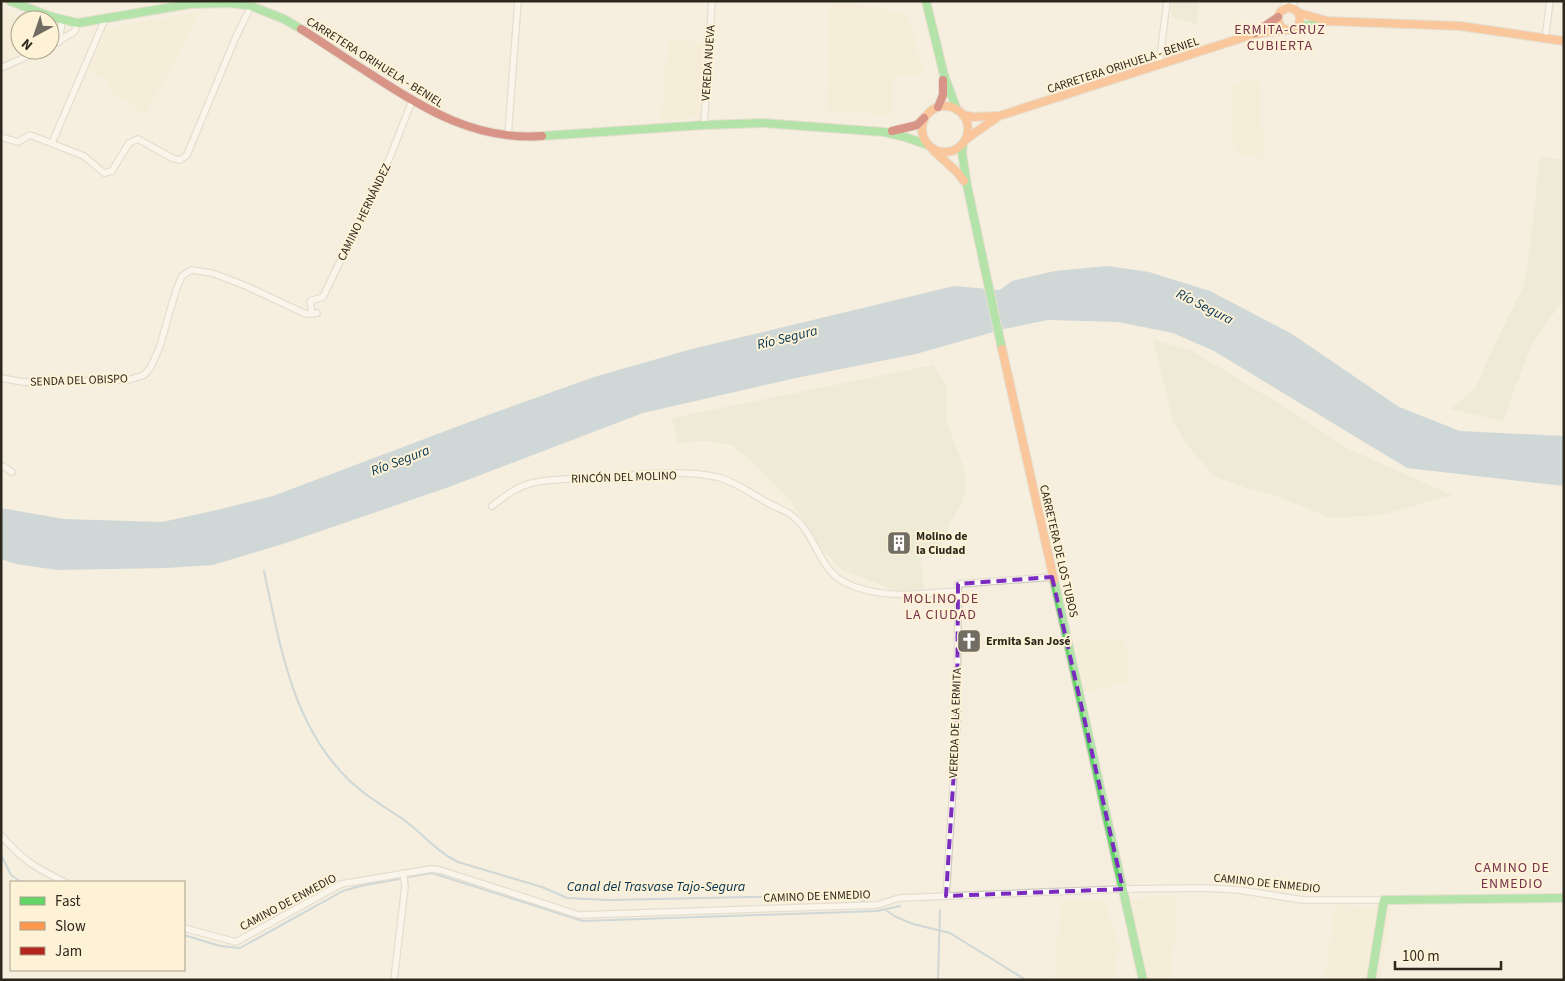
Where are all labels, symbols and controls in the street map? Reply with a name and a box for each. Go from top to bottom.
north arrow [10,10,60,60]
street label: CARRETERA ORIHUELA - BENIEL [303,13,447,112]
district label: ERMITA-CRUZ CUBIERTA [1234,20,1326,56]
street label: VEREDA NUEVA [697,24,720,102]
street label: CARRETERA ORIHUELA - BENIEL [1045,33,1202,98]
text: N [17,34,37,55]
street label: CAMINO HERNÁNDEZ [333,161,395,264]
water label: Río Segura [1172,284,1237,330]
water label: Río Segura [755,321,820,355]
street label: SENDA DEL OBISPO [30,370,128,391]
water label: Río Segura [368,440,433,481]
street label: RINCÓN DEL MOLINO [571,467,677,488]
street label: CARRETERA DE LOS TUBOS [1035,483,1082,619]
place label: Molino de la Ciudad [916,528,968,559]
building icon: Molino de la Ciudad [886,530,912,556]
district label: MOLINO DE LA CIUDAD [903,589,979,625]
church icon: Ermita San José [956,628,982,654]
place label: Ermita San José [986,633,1071,650]
street label: VEREDA DE LA ERMITA [945,667,966,778]
district label: CAMINO DE ENMEDIO [1474,858,1550,894]
street label: CAMINO DE ENMEDIO [1213,869,1321,898]
street label: CAMINO DE ENMEDIO [237,870,340,935]
water label: Canal del Trasvase Tajo-Segura [567,877,746,897]
legend [10,881,185,971]
street label: CAMINO DE ENMEDIO [763,886,871,907]
text: Fast [55,891,81,912]
text: Slow [55,916,86,937]
scale bar [1395,938,1501,970]
text: Jam [55,941,82,962]
text: 100 m [1402,946,1440,967]

